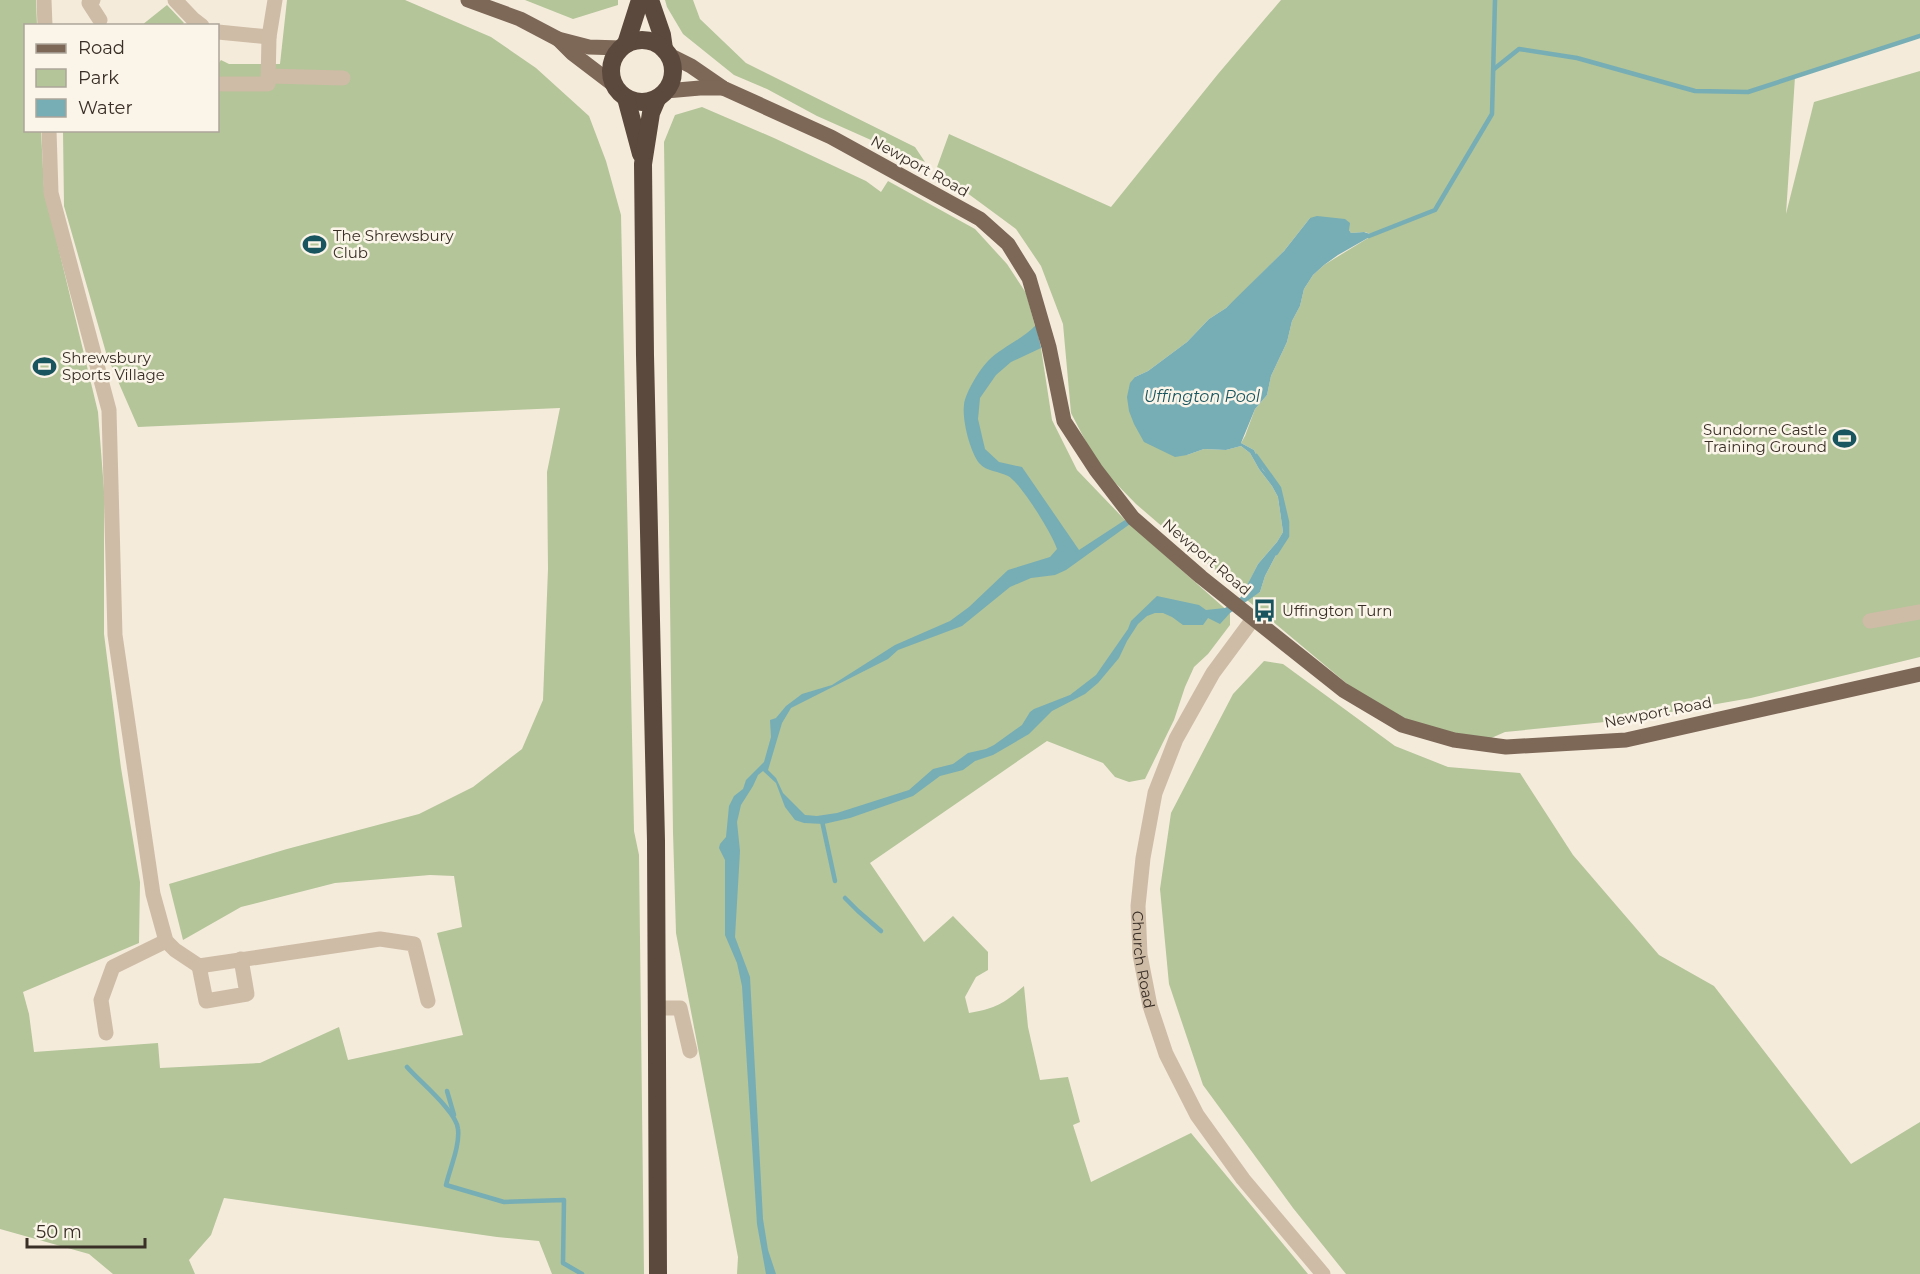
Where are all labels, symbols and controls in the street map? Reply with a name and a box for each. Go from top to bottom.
legend [24,24,219,132]
text: Road [78,37,125,59]
text: Park [78,67,119,89]
text: Water [78,97,133,119]
street label: Newport Road [868,131,972,201]
place label: The Shrewsbury Club [333,226,454,262]
sports icon: The Shrewsbury Club [302,231,328,257]
place label: Shrewsbury Sports Village [62,348,165,384]
sports icon: Shrewsbury Sports Village [31,353,57,379]
water label: Uffington Pool [1144,387,1261,406]
place label: Sundorne Castle Training Ground [1703,420,1827,456]
sports icon: Sundorne Castle Training Ground [1832,425,1858,451]
street label: Newport Road [1159,515,1255,599]
bus stop icon: Uffington Turn [1251,597,1277,623]
place label: Uffington Turn [1282,601,1392,620]
street label: Newport Road [1603,692,1713,732]
street label: Church Road [1129,910,1160,1010]
scale bar [27,1211,146,1249]
text: 50 m [36,1221,82,1243]

